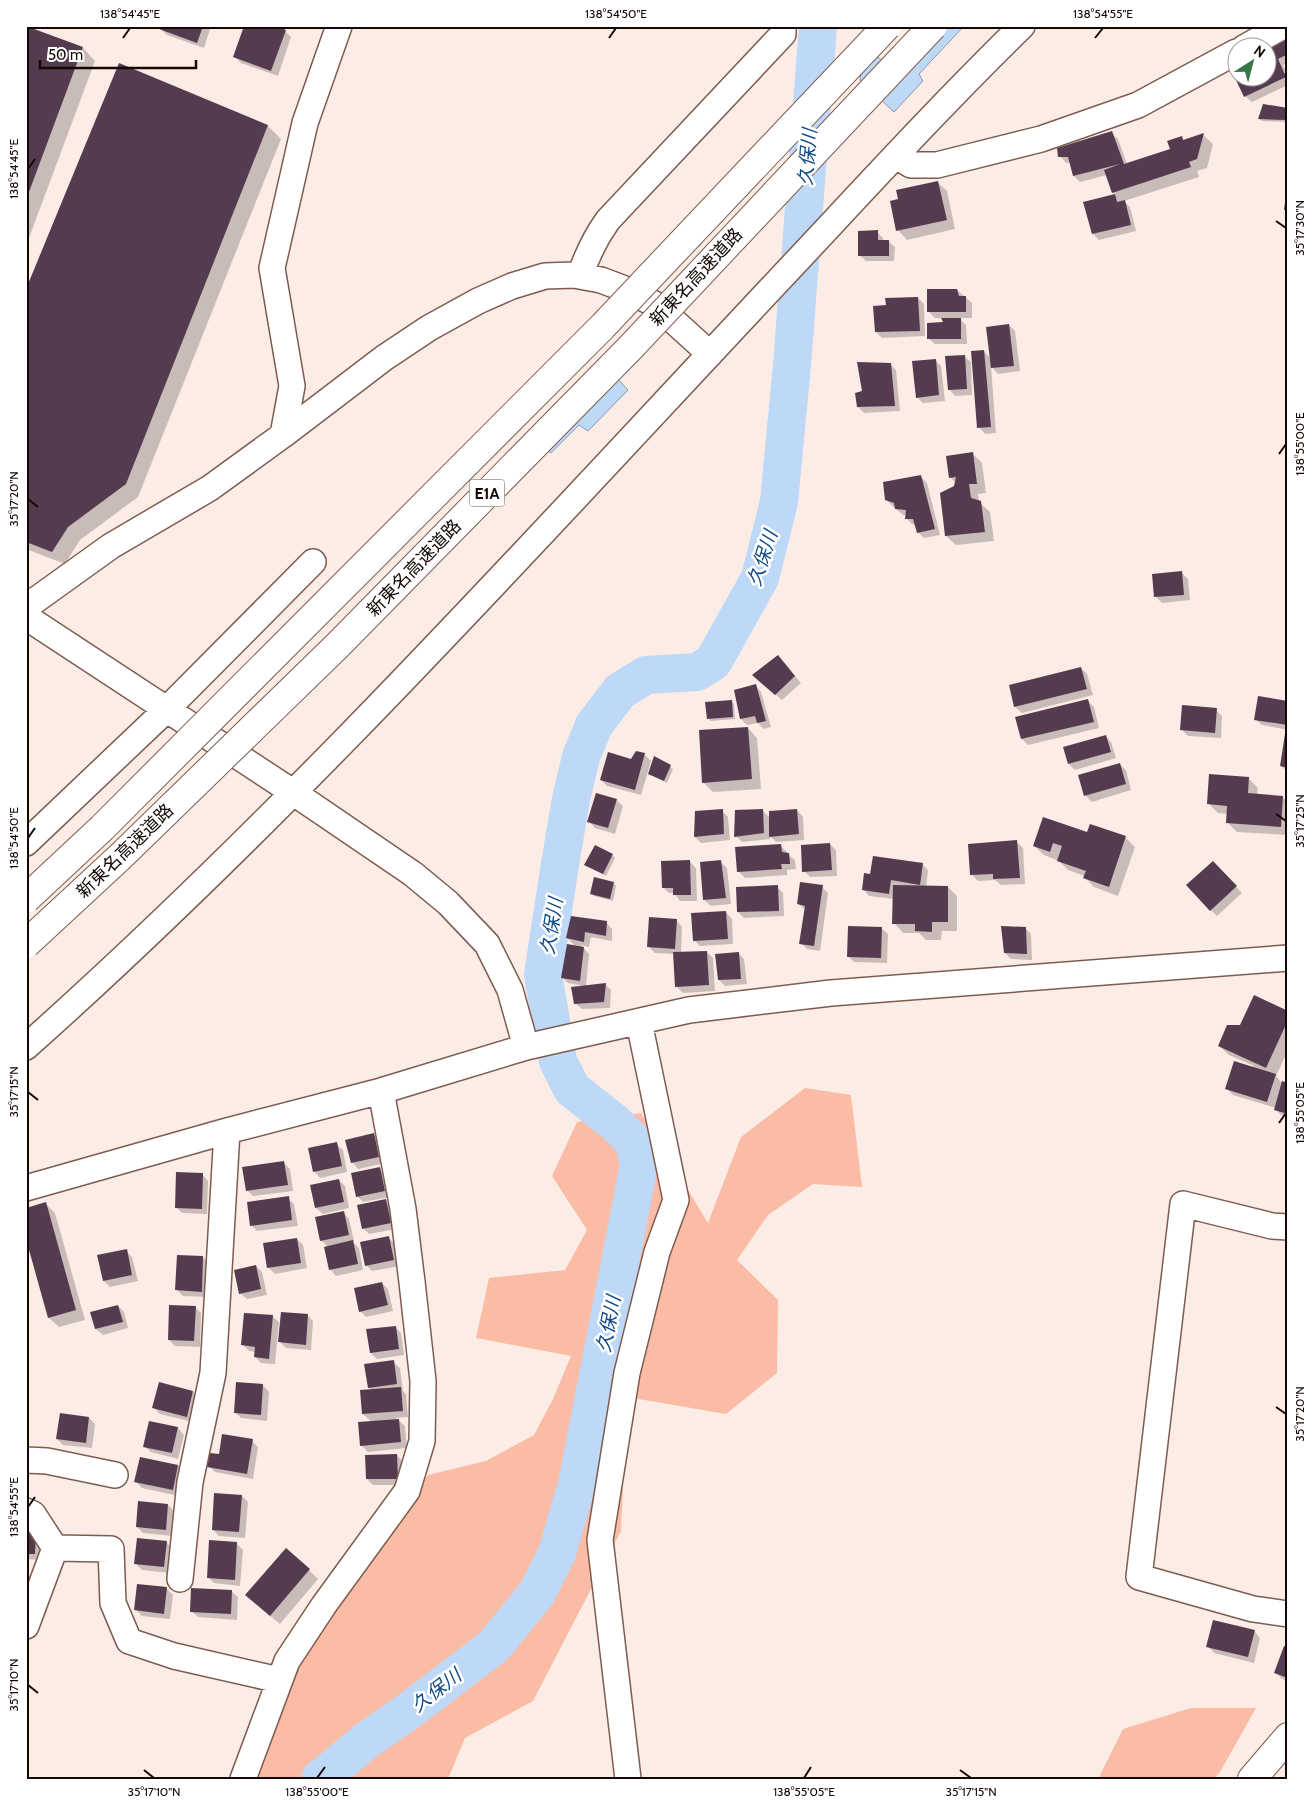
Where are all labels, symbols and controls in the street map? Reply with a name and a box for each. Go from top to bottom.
text: 138°54'45"E [100,6,160,21]
text: 138°54'50"E [585,6,647,21]
text: 138°54'55"E [1073,6,1133,21]
scale bar [40,38,196,70]
north arrow [1226,38,1276,88]
text: N [1250,41,1269,62]
text: 50 m [48,46,83,64]
water label: 久保川 [794,126,822,186]
text: 138°54'45"E [6,139,21,199]
text: 35°17'30"N [1292,200,1307,256]
street label: 新東名高速道路 [645,223,747,331]
text: 138°55'00"E [1292,412,1307,476]
text: 35°17'20"N [6,471,21,527]
road number: E1A [470,479,504,506]
street label: 新東名高速道路 [362,515,466,621]
water label: 久保川 [743,526,783,589]
text: 35°17'25"N [1292,794,1307,848]
street label: 新東名高速道路 [72,799,178,903]
text: 138°54'50"E [6,807,21,869]
water label: 久保川 [536,894,568,956]
text: 35°17'15"N [6,1066,21,1118]
text: 138°55'05"E [1292,1082,1307,1144]
water label: 久保川 [592,1292,626,1354]
text: 35°17'20"N [1292,1386,1307,1442]
text: 138°54'55"E [6,1477,21,1537]
text: 35°17'10"N [6,1658,21,1712]
water label: 久保川 [407,1663,467,1717]
text: 35°17'10"N [127,1784,181,1799]
text: 138°55'00"E [285,1784,349,1799]
text: 138°55'05"E [773,1784,835,1799]
text: 35°17'15"N [945,1784,997,1799]

